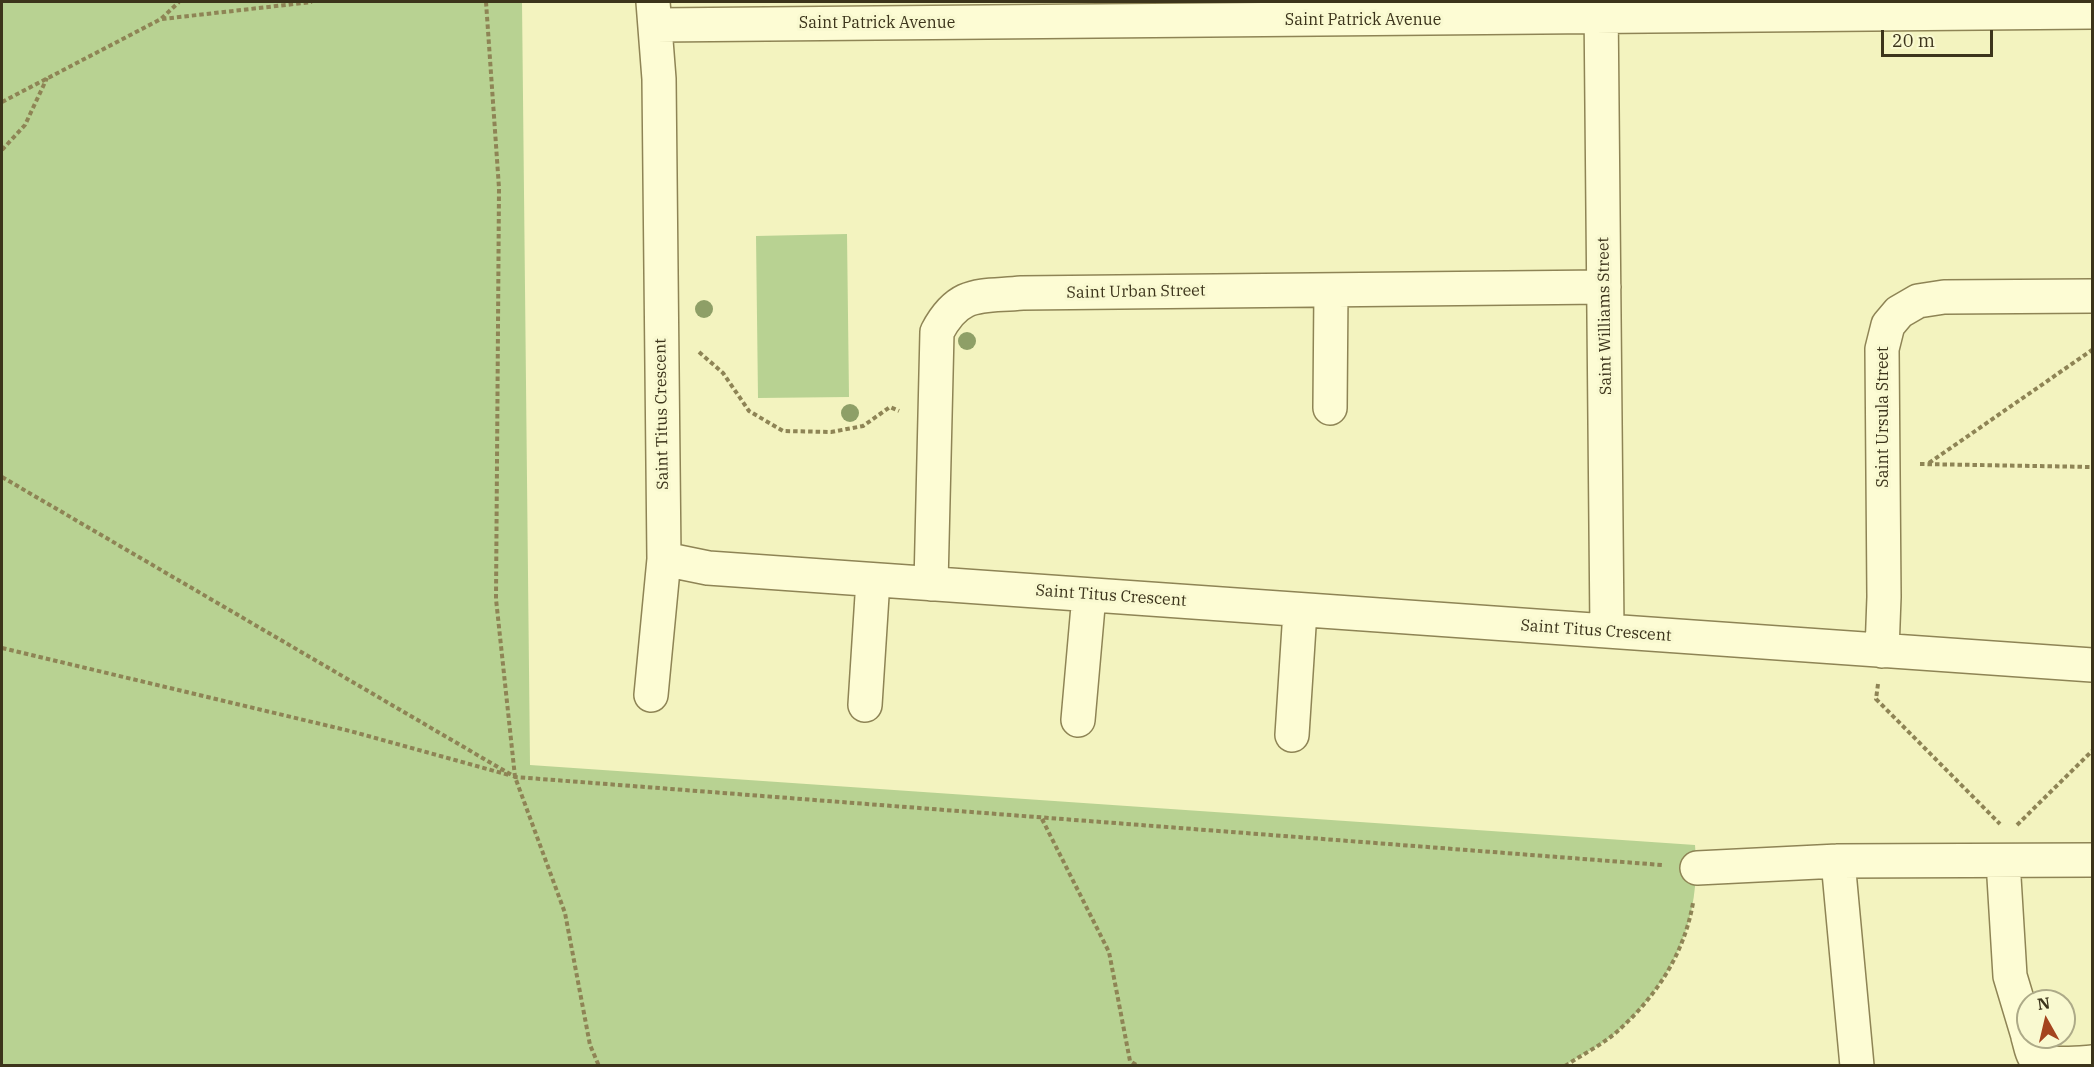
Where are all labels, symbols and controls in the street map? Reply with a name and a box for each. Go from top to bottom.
street label: Saint Patrick Avenue [1285,10,1441,30]
street label: Saint Patrick Avenue [799,13,955,33]
scale bar [1884,18,1996,56]
text: 20 m [1892,29,1935,52]
street label: Saint Williams Street [1594,237,1616,395]
street label: Saint Urban Street [1066,281,1206,303]
street label: Saint Titus Crescent [651,338,673,490]
street label: Saint Ursula Street [1873,346,1893,488]
street label: Saint Titus Crescent [1035,581,1187,611]
street label: Saint Titus Crescent [1520,616,1672,646]
north arrow [2016,989,2076,1049]
text: N [2036,992,2051,1014]

